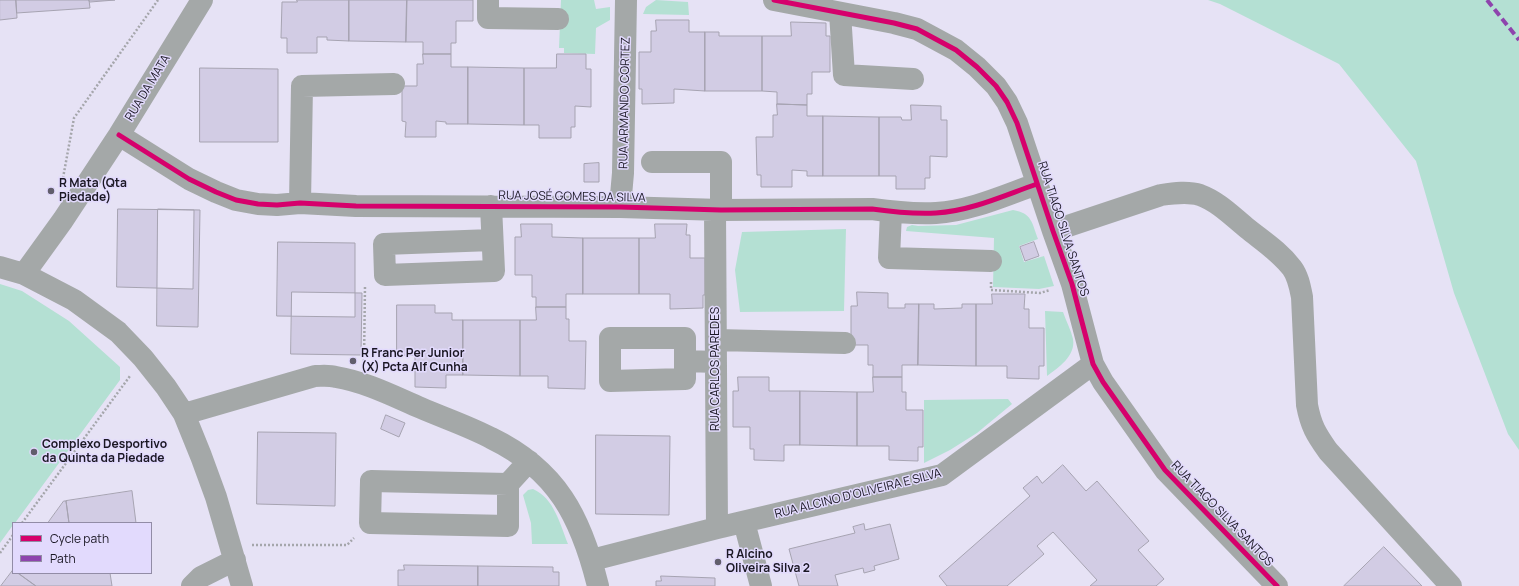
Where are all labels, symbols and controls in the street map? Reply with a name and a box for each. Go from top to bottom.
street label: RUA ARMANDO CORTEZ [617,37,633,169]
street label: RUA DA MATA [123,52,173,124]
street label: RUA TIAGO SILVA SANTOS [1034,160,1092,298]
place label: R Mata (Qta Piedade) [59,177,127,205]
marker: R Mata (Qta Piedade) [46,186,56,196]
street label: RUA JOSÉ GOMES DA SILVA [498,189,646,205]
street label: RUA CARLOS PAREDES [709,307,723,431]
place label: R Franc Per Junior (X) Pcta Alf Cunha [361,347,468,375]
marker: R Franc Per Junior (X) Pcta Alf Cunha [348,356,358,366]
place label: Complexo Desportivo da Quinta da Piedade [42,438,167,466]
marker: Complexo Desportivo da Quinta da Piedade [29,447,39,457]
street label: RUA TIAGO SILVA SANTOS [1168,458,1276,570]
street label: RUA ALCINO D'OLIVEIRA E SILVA [773,466,943,522]
legend [12,522,152,574]
text: Cycle path [50,530,109,547]
place label: R Alcino Oliveira Silva 2 [726,548,810,576]
text: Path [50,550,76,567]
marker: R Alcino Oliveira Silva 2 [713,557,723,567]

